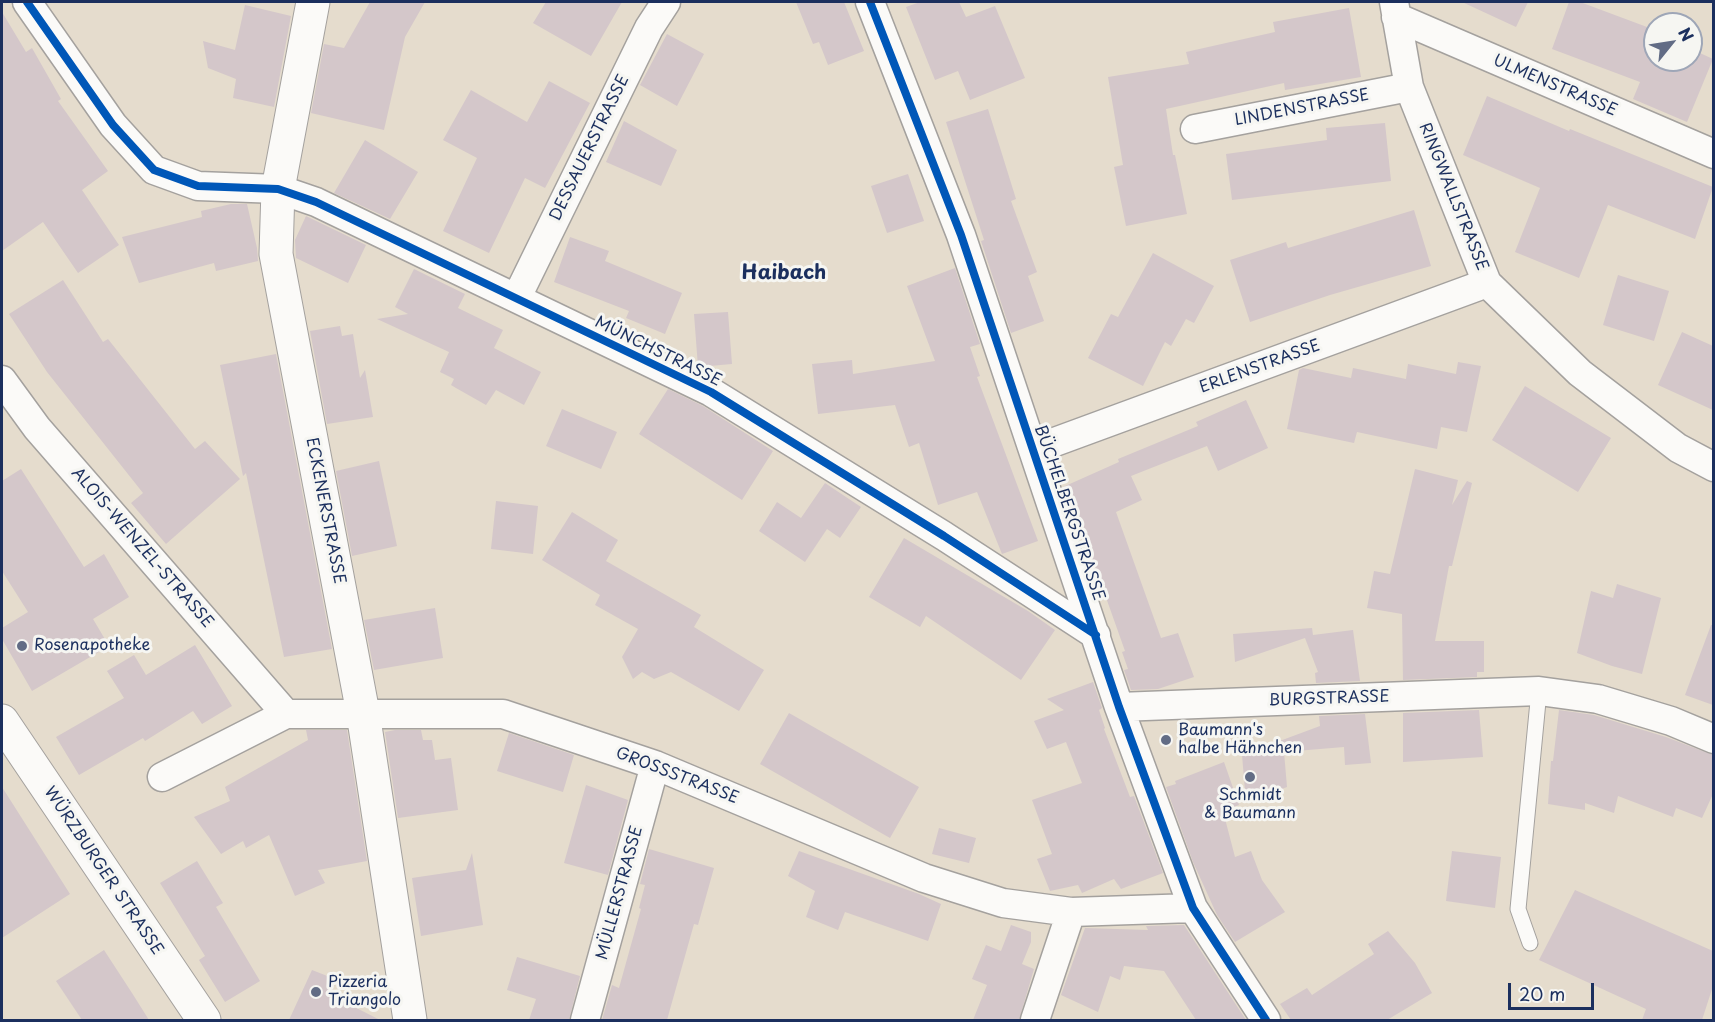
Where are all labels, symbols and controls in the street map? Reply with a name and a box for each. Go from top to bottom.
north arrow [1643,12,1703,72]
text: N [1673,23,1700,45]
street label: ULMENSTRASSE [1490,51,1620,121]
street label: DESSAUERSTRASSE [546,72,634,224]
street label: LINDENSTRASSE [1233,86,1371,130]
street label: RINGWALLSTRASSE [1415,120,1491,274]
district label: Haibach [742,261,826,285]
street label: MÜNCHSTRASSE [592,313,724,391]
street label: ERLENSTRASSE [1197,336,1323,398]
street label: BÜCHELBERGSTRASSE [1030,423,1108,603]
street label: ECKENERSTRASSE [301,436,349,586]
street label: ALOIS-WENZEL-STRASSE [67,464,217,632]
place label: Rosenapotheke [34,636,150,656]
marker: Rosenapotheke [15,639,29,653]
street label: BURGSTRASSE [1268,687,1390,711]
place label: Baumann's halbe Hähnchen [1178,721,1302,759]
marker: Baumann's halbe Hähnchen [1159,733,1173,747]
street label: GROSSSTRASSE [613,744,741,808]
marker: Schmidt & Baumann [1243,770,1257,784]
street label: WÜRZBURGER STRASSE [39,783,167,959]
place label: Schmidt & Baumann [1204,786,1296,824]
street label: MÜLLERSTRASSE [593,824,647,962]
scale bar [1511,971,1596,1009]
place label: Pizzeria Triangolo [328,973,401,1011]
text: 20 m [1519,980,1565,1007]
marker: Pizzeria Triangolo [309,985,323,999]

